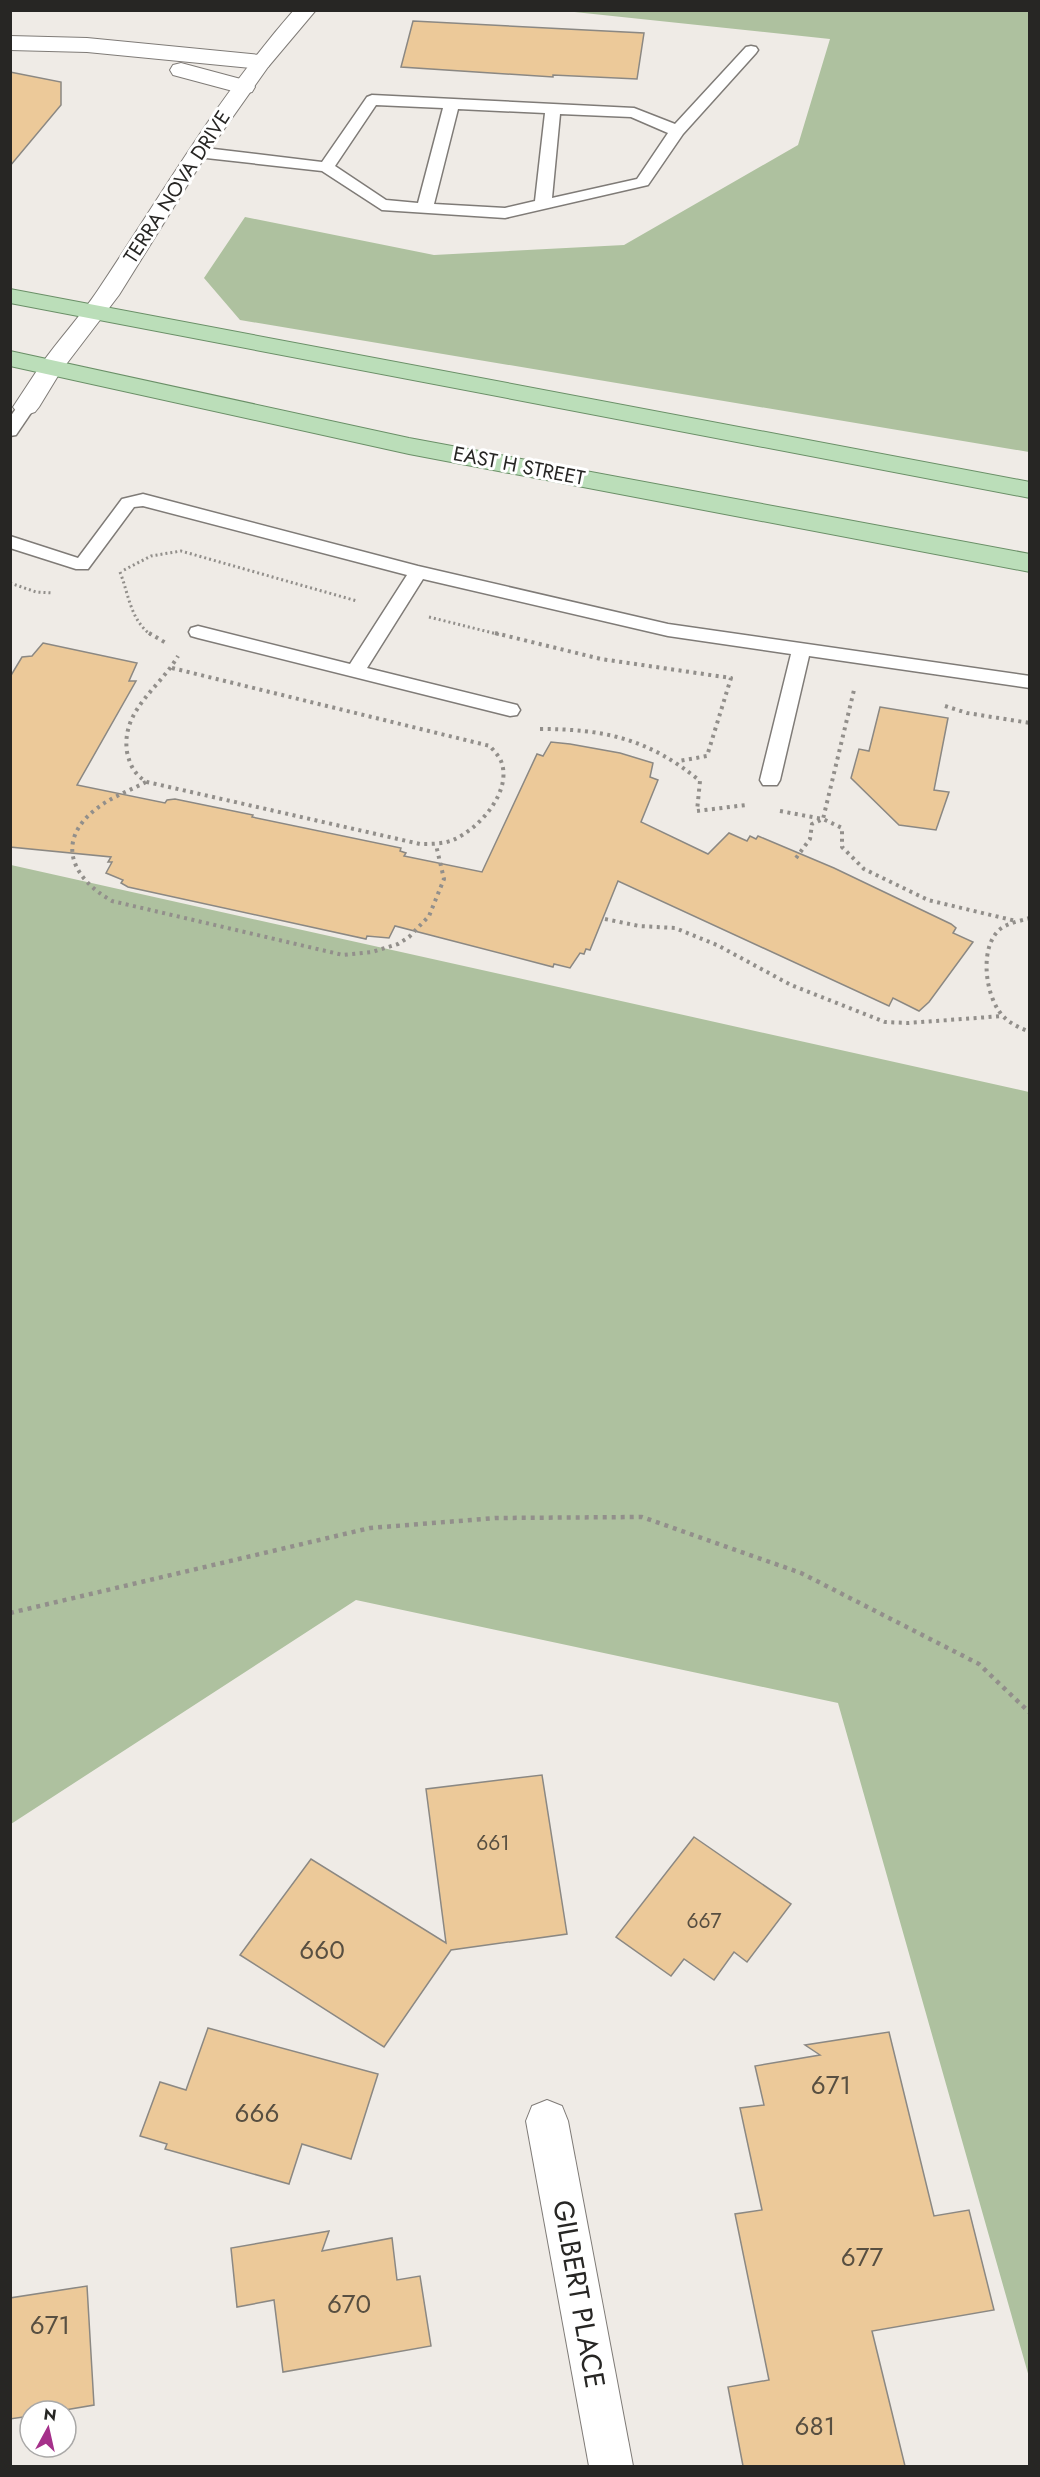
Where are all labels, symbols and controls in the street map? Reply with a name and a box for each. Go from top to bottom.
street label: TERRA NOVA DRIVE [117,105,237,269]
street label: EAST H STREET [451,439,588,493]
house number: 661 [476,1828,510,1858]
house number: 667 [686,1906,722,1936]
house number: 660 [299,1931,345,1969]
house number: 671 [811,2066,851,2104]
house number: 666 [235,2094,279,2132]
street label: GILBERT PLACE [542,2197,616,2391]
house number: 677 [841,2238,883,2276]
house number: 670 [327,2285,371,2323]
house number: 671 [30,2306,70,2344]
north arrow [18,2399,78,2459]
text: N [42,2402,58,2427]
house number: 681 [795,2407,835,2445]

